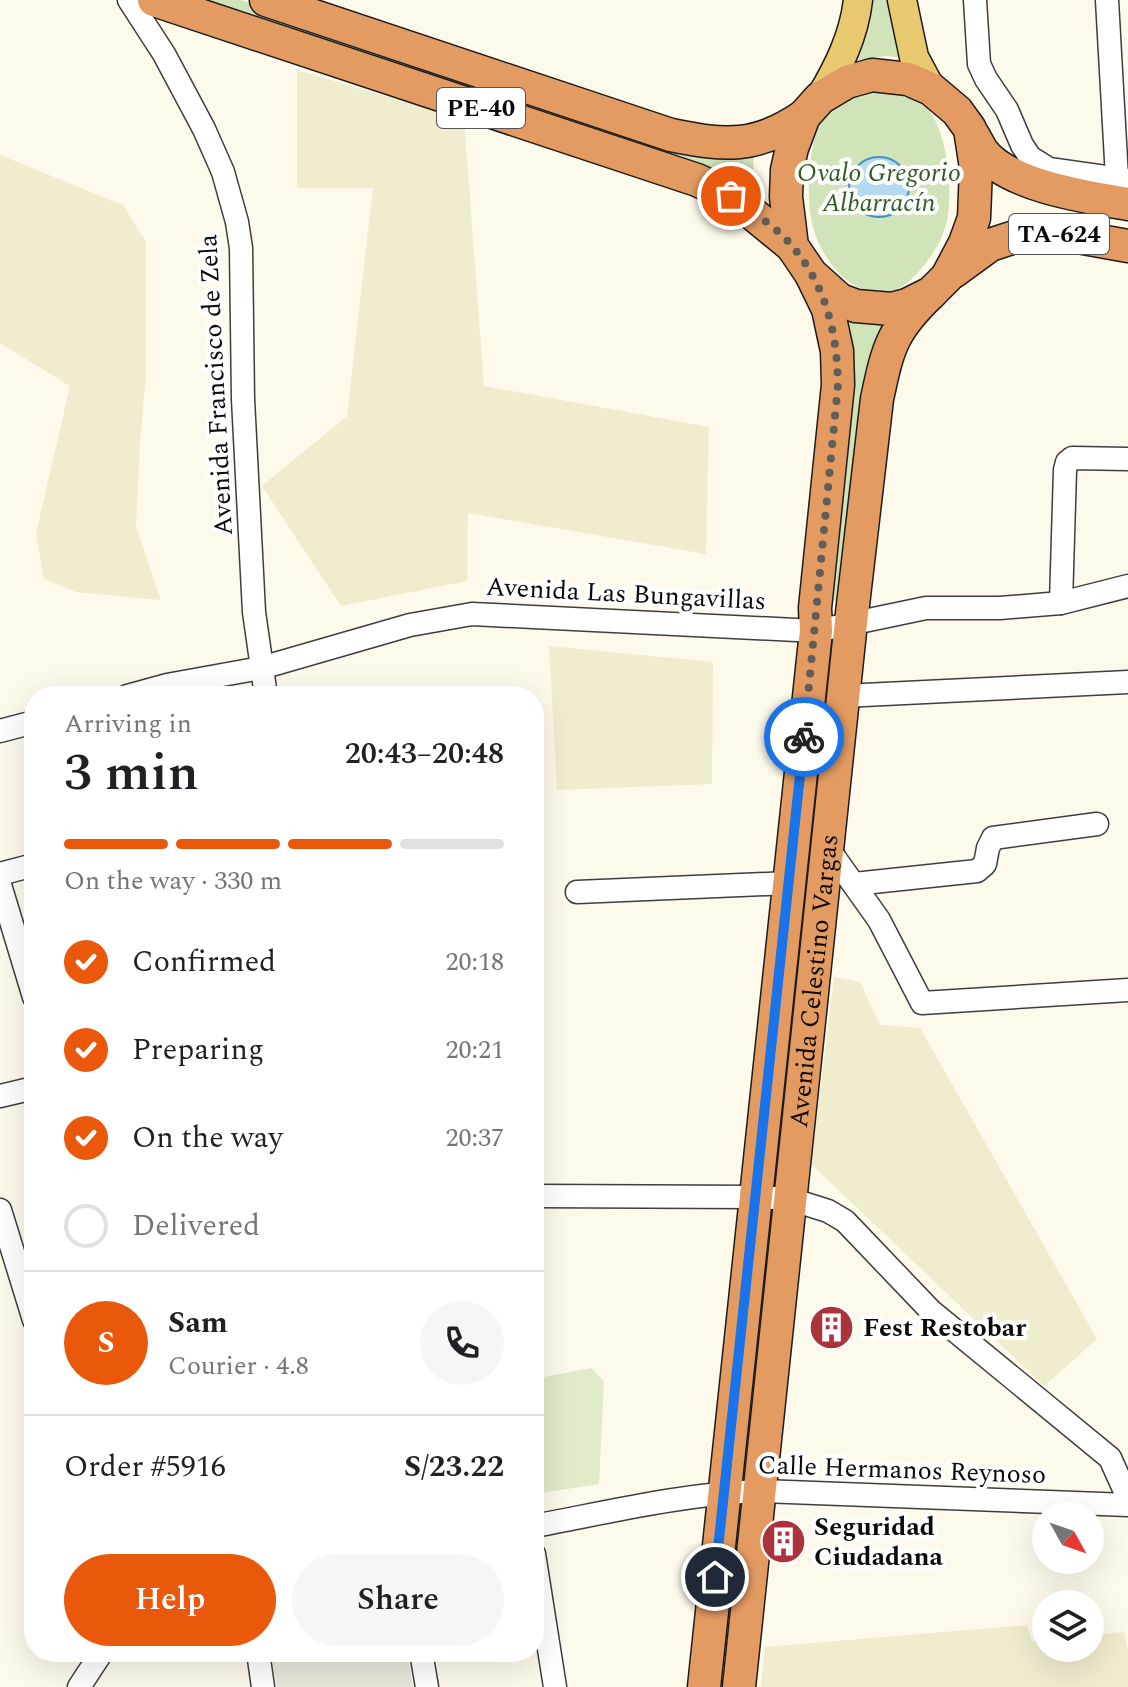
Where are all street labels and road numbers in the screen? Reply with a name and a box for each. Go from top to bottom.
road number: PE-40 [437,88,525,128]
road number: TA-624 [1009,214,1109,254]
street label: Avenida Francisco de Zela [188,233,244,537]
street label: Avenida Las Bungavillas [485,567,767,621]
street label: Avenida Celestino Vargas [779,832,850,1130]
street label: Calle Hermanos Reynoso [757,1445,1047,1495]

